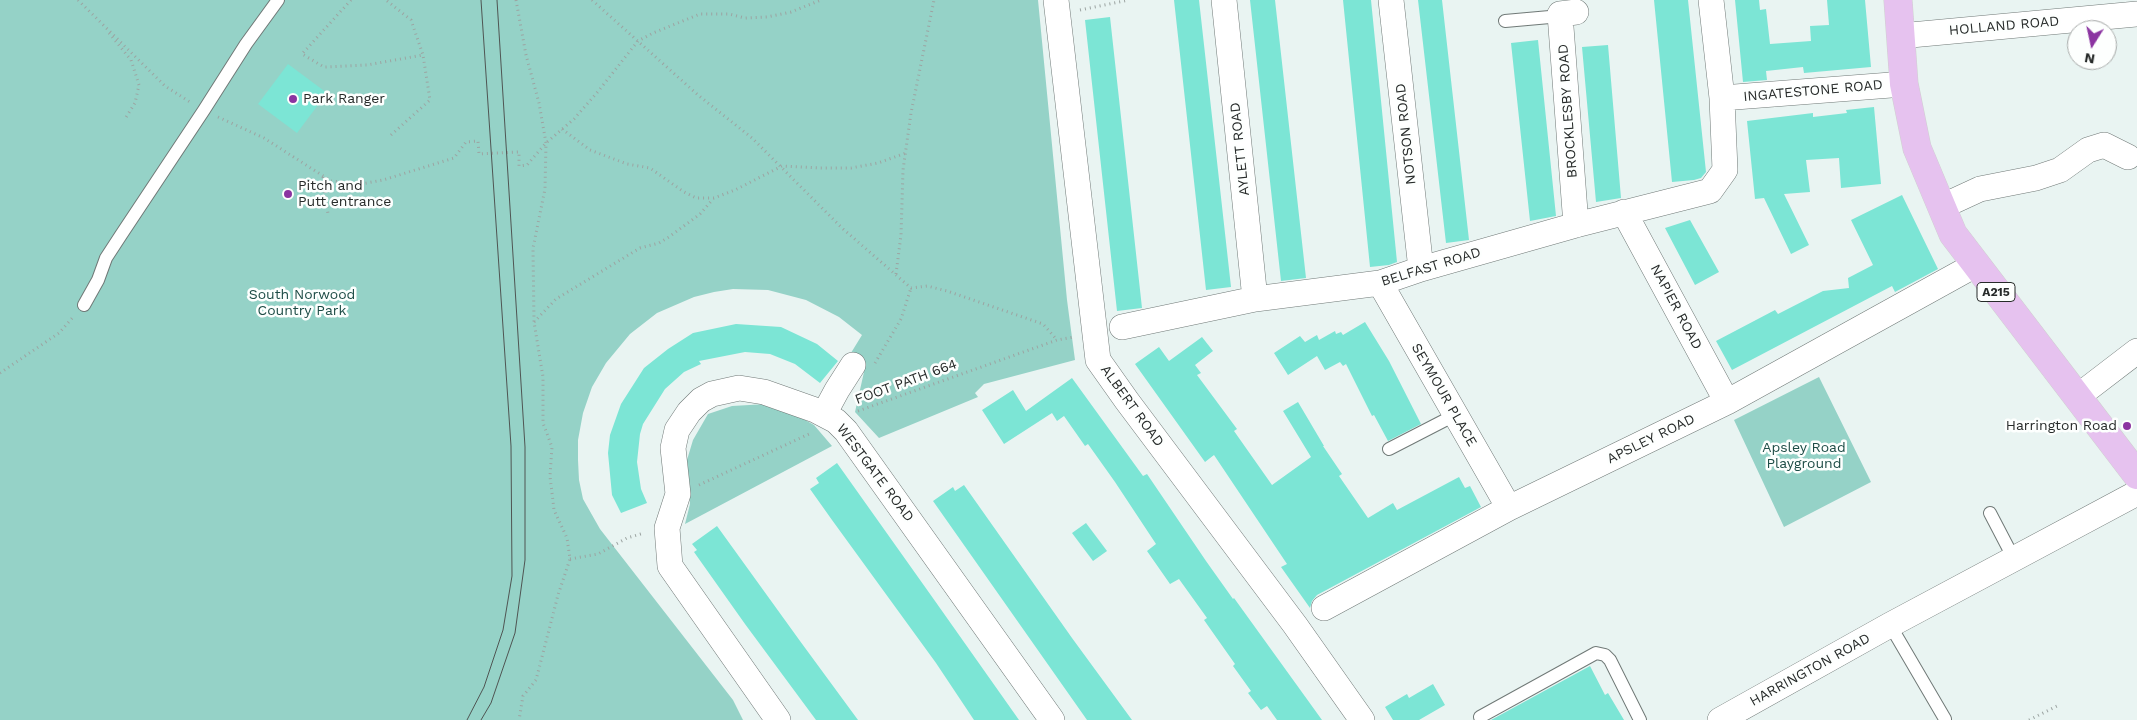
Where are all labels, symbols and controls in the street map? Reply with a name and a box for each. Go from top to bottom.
street label: HOLLAND ROAD [1948,13,2060,39]
north arrow [2067,20,2117,70]
street label: BROCKLESBY ROAD [1555,43,1581,179]
text: N [2083,50,2096,68]
street label: INGATESTONE ROAD [1743,77,1883,105]
street label: NOTSON ROAD [1392,83,1420,185]
place label: Park Ranger [303,91,385,107]
marker: Park Ranger [287,93,299,105]
street label: AYLETT ROAD [1227,101,1253,197]
place label: Pitch and Putt entrance [298,178,391,210]
marker: Pitch and Putt entrance [282,188,294,200]
street label: BELFAST ROAD [1379,244,1483,290]
street label: NAPIER ROAD [1647,262,1705,352]
road number: A215 [1977,282,2015,302]
park label: South Norwood Country Park [249,287,355,320]
street label: SEYMOUR PLACE [1408,340,1480,450]
street label: FOOT PATH 664 [853,356,959,408]
street label: ALBERT ROAD [1097,362,1167,450]
street label: APSLEY ROAD [1604,411,1698,467]
place label: Harrington Road [2006,418,2117,434]
marker: Harrington Road [2121,420,2133,432]
street label: WESTGATE ROAD [833,421,917,525]
park label: Apsley Road Playground [1762,440,1846,472]
street label: HARRINGTON ROAD [1747,630,1873,710]

